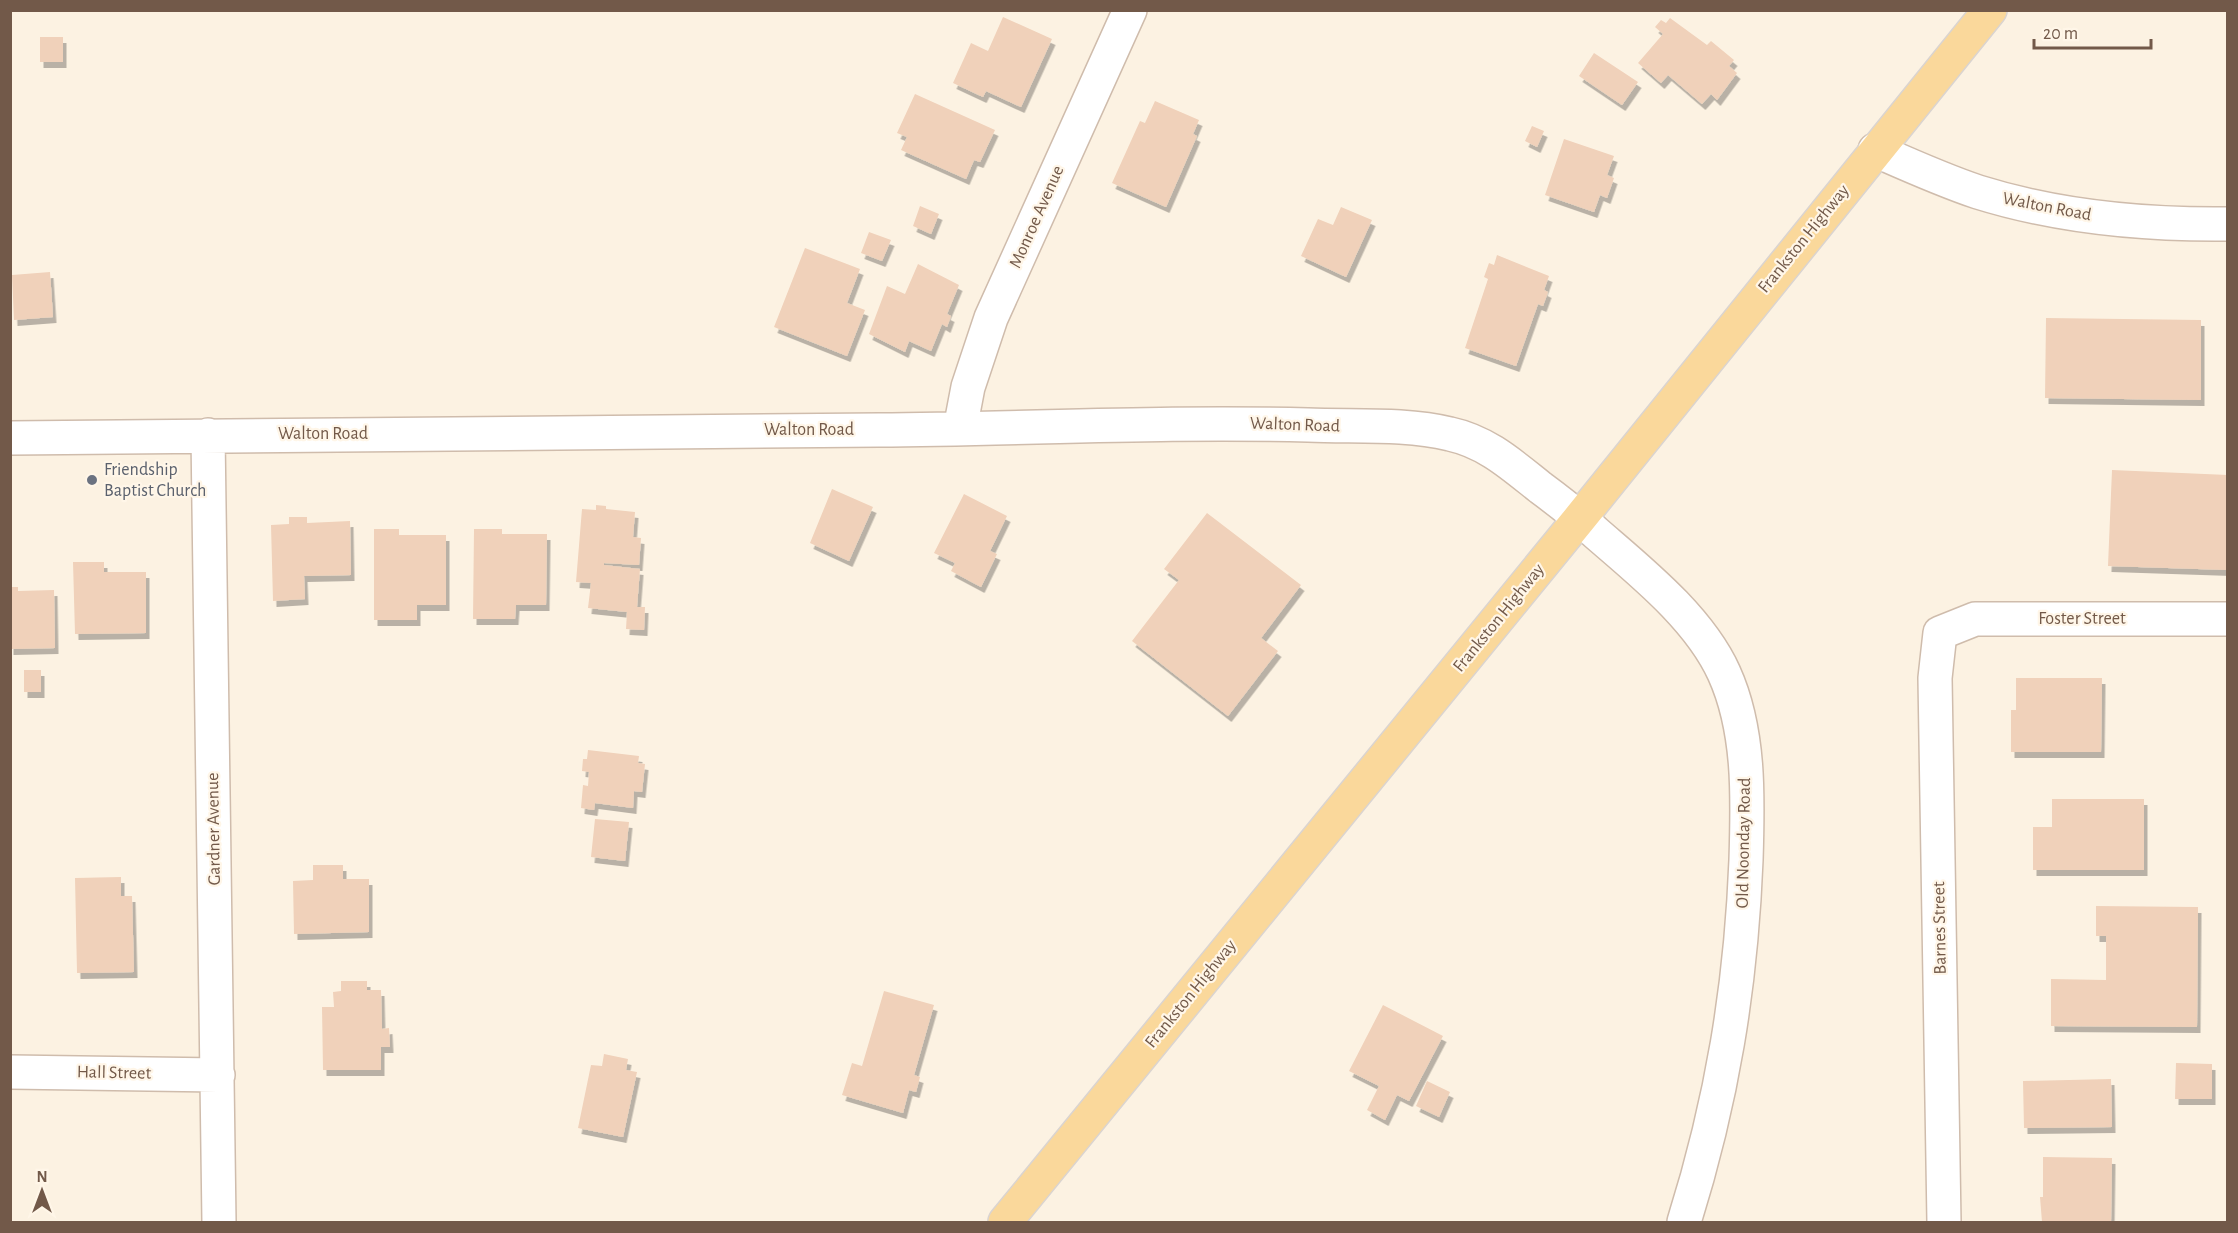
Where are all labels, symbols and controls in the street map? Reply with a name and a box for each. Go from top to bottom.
scale bar [2034,12,2151,50]
text: 20 m [2043,25,2078,43]
street label: Monroe Avenue [1006,163,1068,271]
street label: Frankston Highway [1755,181,1853,297]
street label: Walton Road [2001,190,2093,224]
street label: Walton Road [1250,414,1340,436]
street label: Walton Road [764,421,854,439]
street label: Walton Road [278,425,368,443]
place label: Friendship Baptist Church [104,461,206,500]
marker: Friendship Baptist Church [85,473,99,487]
street label: Frankston Highway [1450,560,1548,676]
street label: Foster Street [2038,610,2126,628]
street label: Gardner Avenue [204,772,224,886]
street label: Old Noonday Road [1734,777,1754,909]
street label: Barnes Street [1930,881,1950,975]
street label: Frankston Highway [1142,936,1240,1052]
street label: Hall Street [77,1063,152,1083]
north arrow [12,1161,72,1221]
text: N [36,1169,48,1185]

